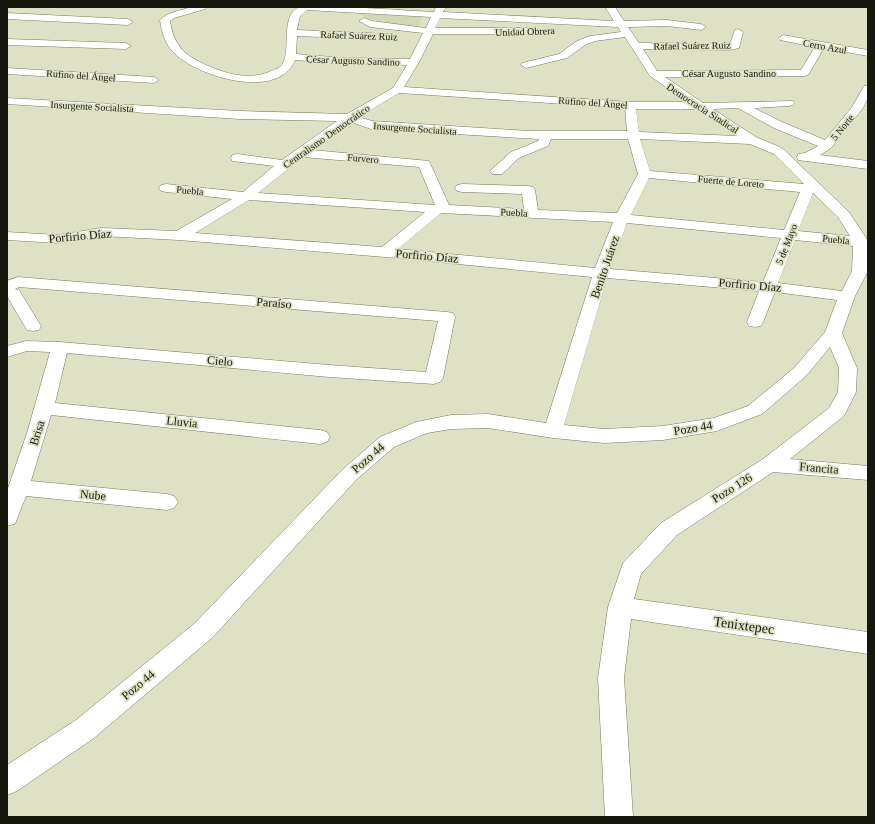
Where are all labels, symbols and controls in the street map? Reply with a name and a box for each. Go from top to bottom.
street label: Unidad Obrera [495,25,556,38]
street label: Rafael Suárez Ruiz [320,29,398,42]
street label: Cerro Azul [802,37,848,56]
street label: Rafael Suárez Ruiz [653,39,731,52]
street label: César Augusto Sandino [306,53,400,68]
street label: Rufino del Ángel [46,68,116,83]
street label: César Augusto Sandino [682,68,776,79]
street label: Democracia Sindical [665,81,741,136]
street label: Rufino del Ángel [558,95,628,110]
street label: Insurgente Socialista [50,99,134,114]
street label: Centralismo Democrático [281,102,372,170]
street label: 5 Norte [829,112,857,143]
street label: Insurgente Socialista [373,120,458,137]
street label: Furvero [347,152,379,165]
street label: Fuerte de Loreto [697,173,765,190]
street label: Puebla [176,184,205,197]
street label: Puebla [500,206,528,219]
street label: 5 de Mayo [773,222,800,266]
street label: Porfirio Díaz [48,226,112,246]
street label: Puebla [822,233,851,246]
street label: Benito Juárez [588,234,622,300]
street label: Porfirio Díaz [395,246,459,266]
street label: Porfirio Díaz [718,275,782,295]
street label: Paraíso [256,294,292,312]
street label: Cielo [206,353,234,369]
street label: Lluvia [166,413,199,431]
street label: Brisa [26,418,48,447]
street label: Pozo 44 [673,418,713,438]
street label: Pozo 44 [349,440,387,476]
street label: Francita [799,459,840,477]
street label: Pozo 126 [709,470,755,506]
street label: Nube [79,487,107,503]
street label: Tenixtepec [713,614,775,637]
street label: Pozo 44 [119,667,157,703]

